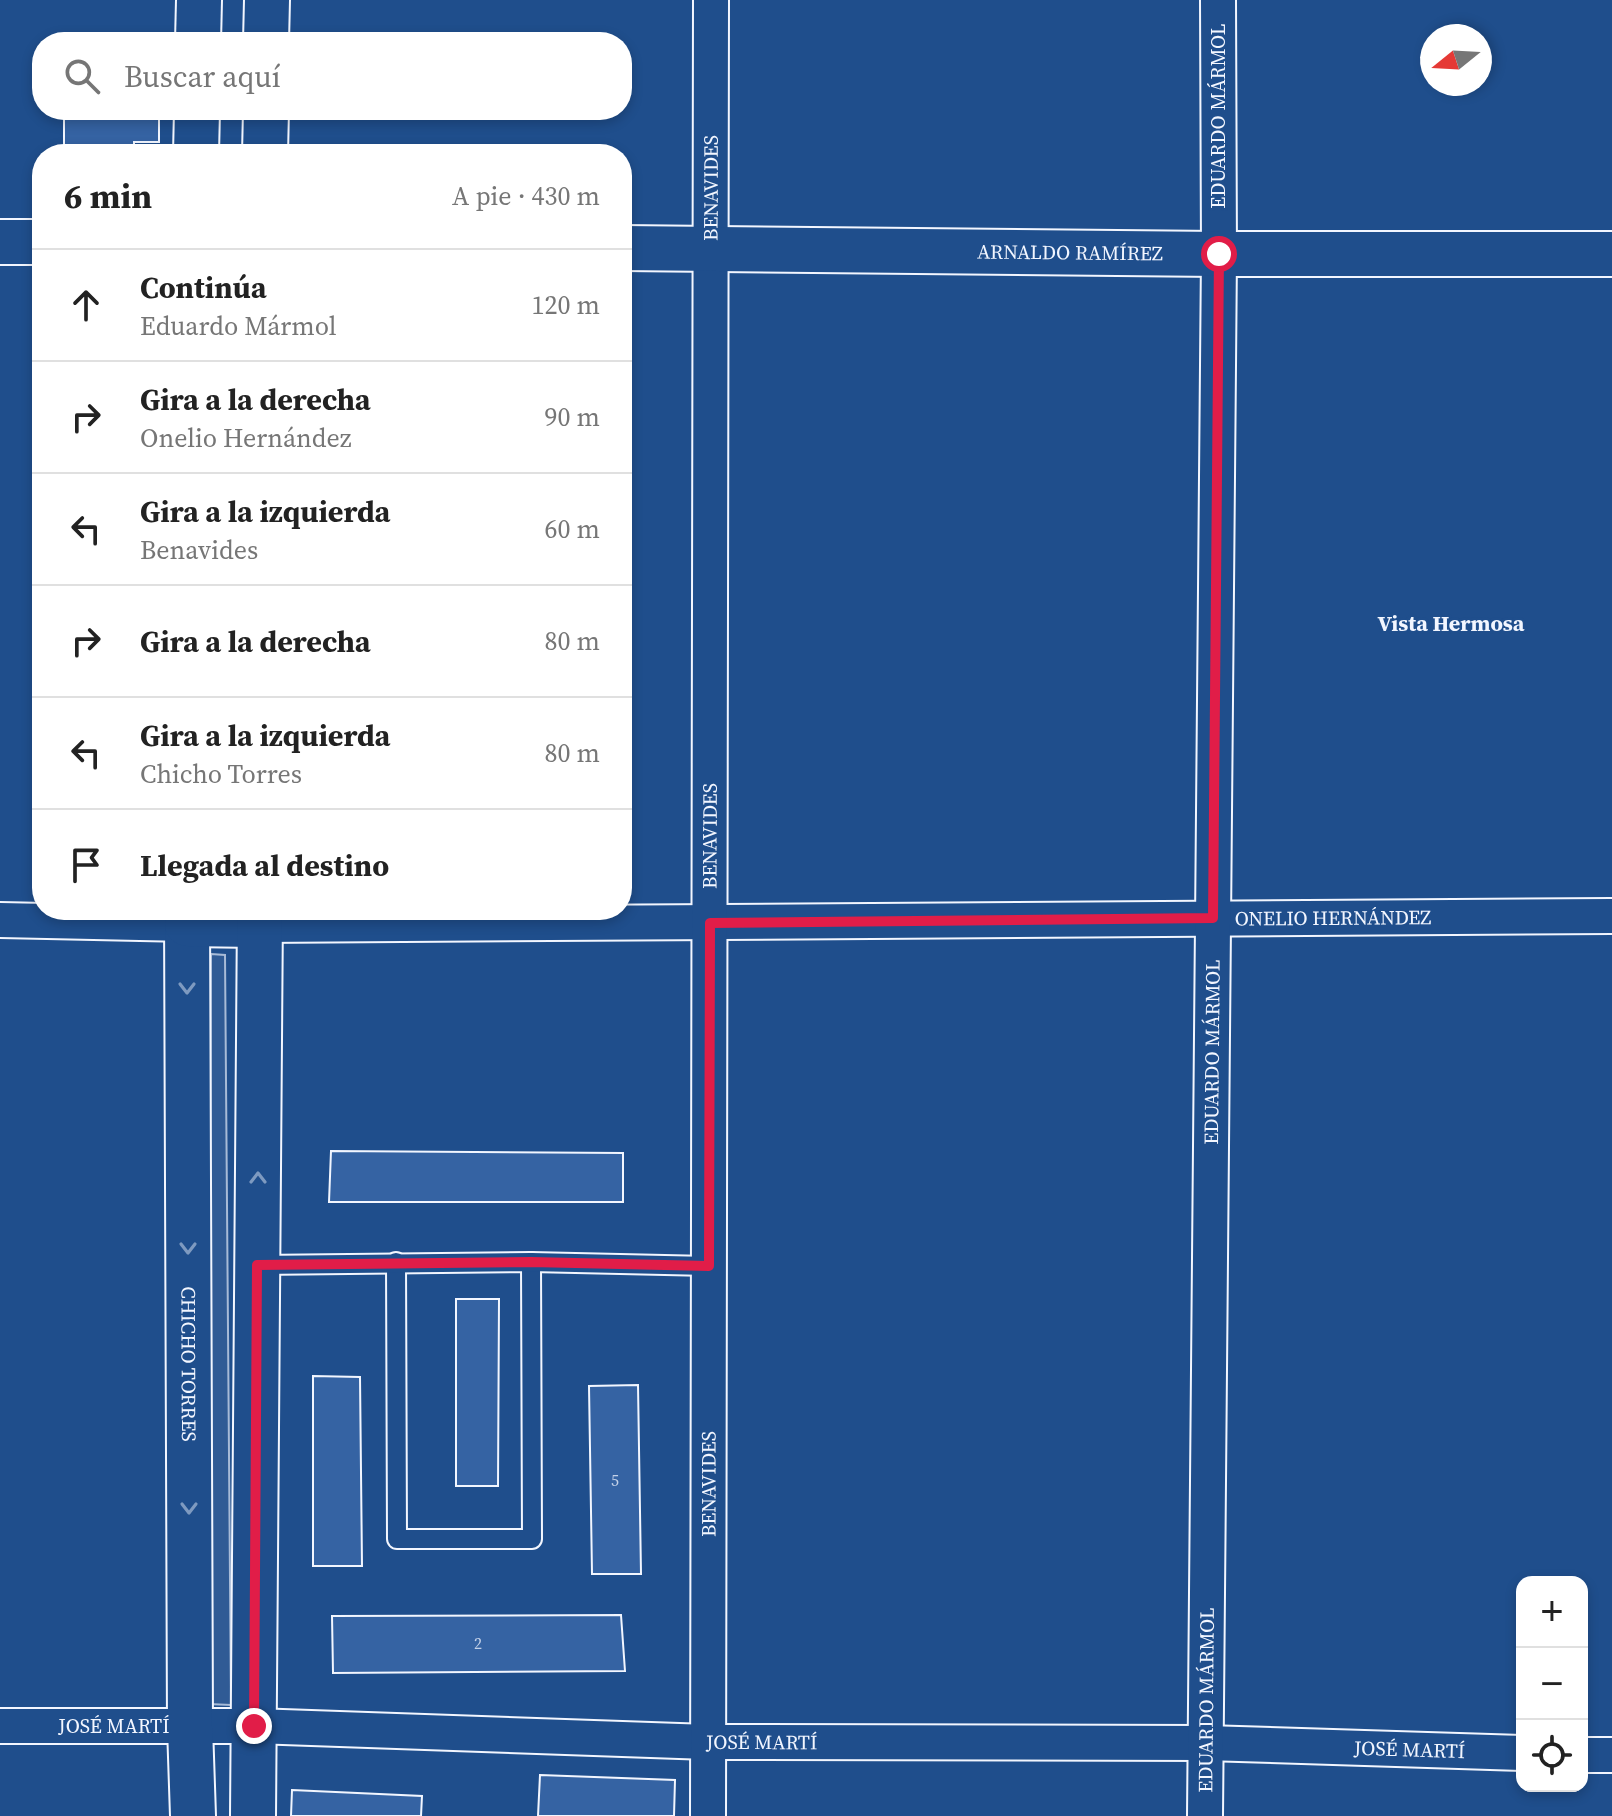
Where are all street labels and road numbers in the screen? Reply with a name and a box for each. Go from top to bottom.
street label: EDUARDO MÁRMOL [1204,23,1232,209]
street label: BENAVIDES [697,135,725,241]
street label: ARNALDO RAMÍREZ [977,238,1163,267]
street label: BENAVIDES [696,783,724,889]
street label: ONELIO HERNÁNDEZ [1235,903,1431,933]
street label: EDUARDO MÁRMOL [1197,959,1227,1145]
street label: CHICHO TORRES [174,1286,203,1442]
street label: BENAVIDES [694,1431,723,1537]
street label: EDUARDO MÁRMOL [1191,1607,1221,1793]
street label: JOSÉ MARTÍ [57,1712,170,1740]
street label: JOSÉ MARTÍ [705,1728,817,1756]
street label: JOSÉ MARTÍ [1353,1734,1466,1765]

